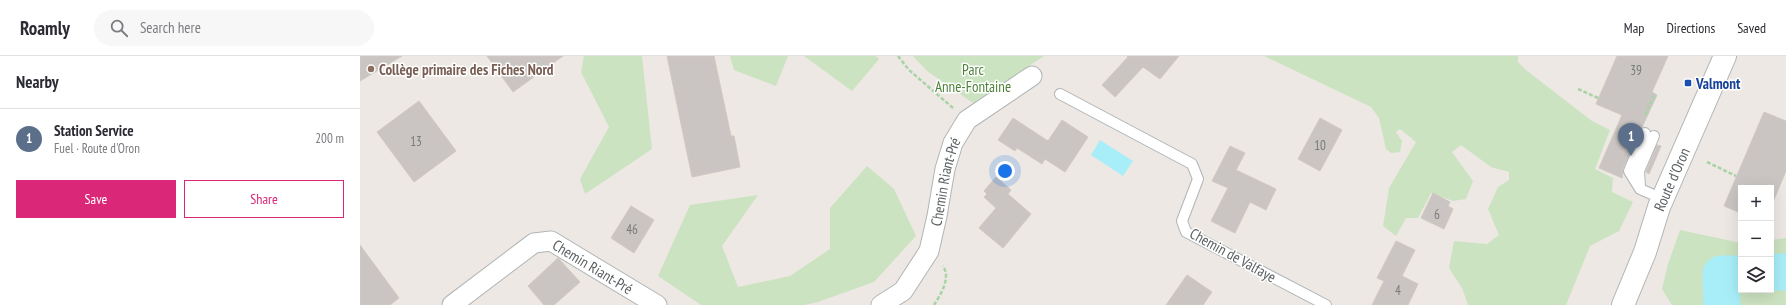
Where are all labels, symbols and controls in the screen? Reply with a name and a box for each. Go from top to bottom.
search box [94,10,374,46]
text: Roamly [20,16,70,40]
icon: search [108,17,130,39]
text: Search here [140,18,201,37]
text: Map [1624,19,1644,37]
text: Directions [1666,19,1715,37]
text: Saved [1737,19,1766,37]
place label: Collège primaire des Fiches Nord [379,60,554,79]
park label: Parc Anne-Fontaine [935,60,1011,96]
house number: 39 [1630,62,1642,79]
marker: Collège primaire des Fiches Nord [366,64,376,74]
text: Nearby [16,71,59,93]
place label: Valmont [1695,74,1741,93]
marker: Valmont [1683,78,1693,88]
text: Station Service [54,121,134,140]
pin: 1 [1618,123,1644,156]
text: 1 [26,130,32,147]
text: 200 m [315,130,344,147]
house number: 13 [410,133,422,150]
street label: Chemin Riant-Pré [926,133,964,228]
house number: 10 [1314,137,1326,154]
text: Fuel · Route d'Oron [54,140,140,157]
street label: Route d'Oron [1649,144,1693,214]
your location [995,161,1015,181]
button: Save [16,180,176,218]
button: Share [184,180,344,218]
map controls [1738,185,1774,293]
button: + [1738,185,1774,221]
house number: 6 [1434,206,1440,223]
house number: 46 [626,221,638,238]
button: − [1738,221,1774,257]
street label: Chemin de Valfaye [1187,224,1279,286]
street label: Chemin Riant-Pré [549,235,637,298]
button: layers [1738,257,1774,293]
house number: 4 [1395,282,1401,299]

